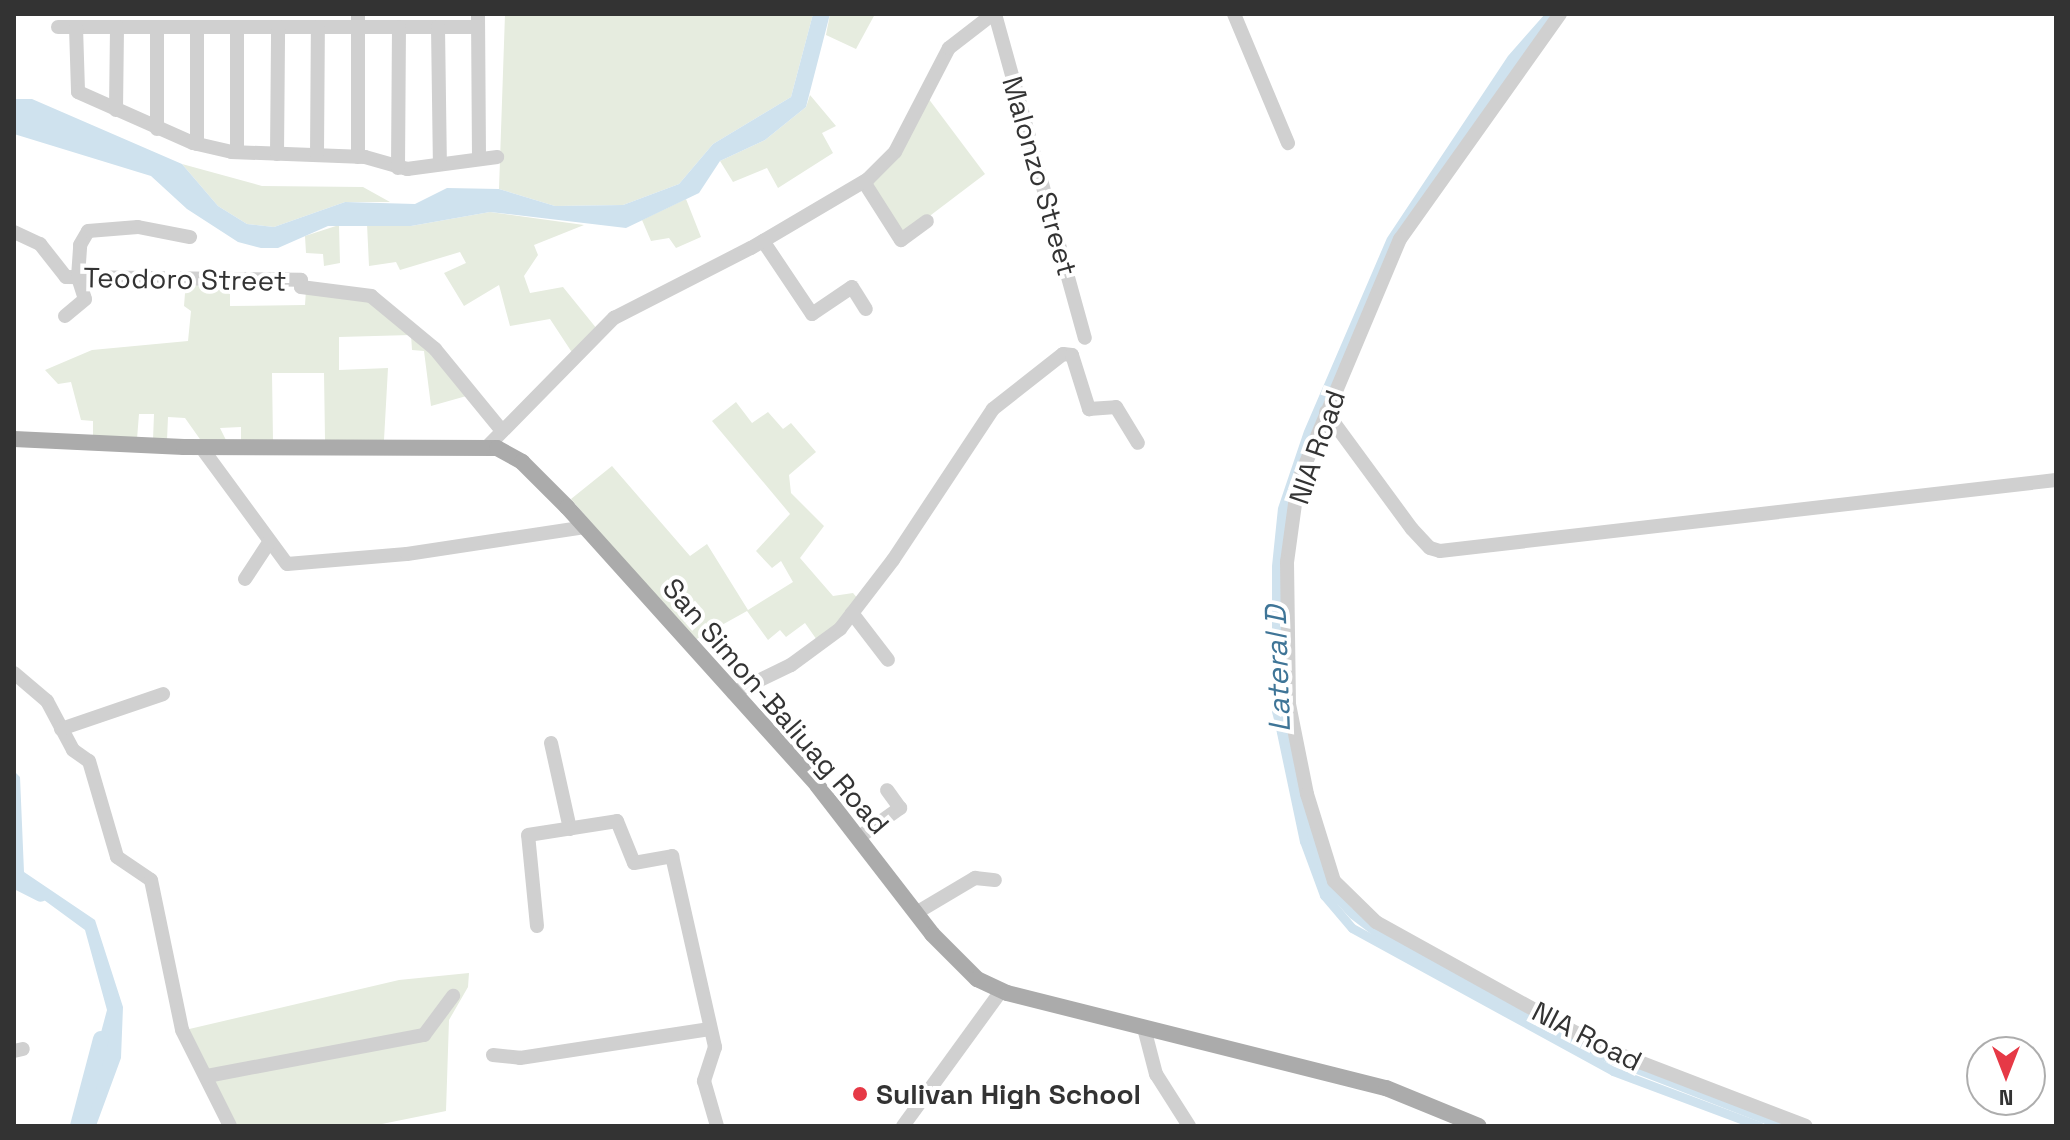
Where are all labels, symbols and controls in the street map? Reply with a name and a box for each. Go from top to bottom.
street label: Malonzo Street [995,72,1085,280]
street label: Teodoro Street [83,260,287,298]
street label: NIA Road [1282,385,1352,509]
street label: San Simon-Baliuag Road [656,571,896,841]
water label: Lateral D [1258,605,1298,733]
street label: NIA Road [1526,994,1648,1078]
north arrow [1966,1036,2046,1116]
place label: Sulivan High School [876,1077,1141,1111]
text: N [1999,1084,2013,1112]
marker: Sulivan High School [851,1085,869,1103]

